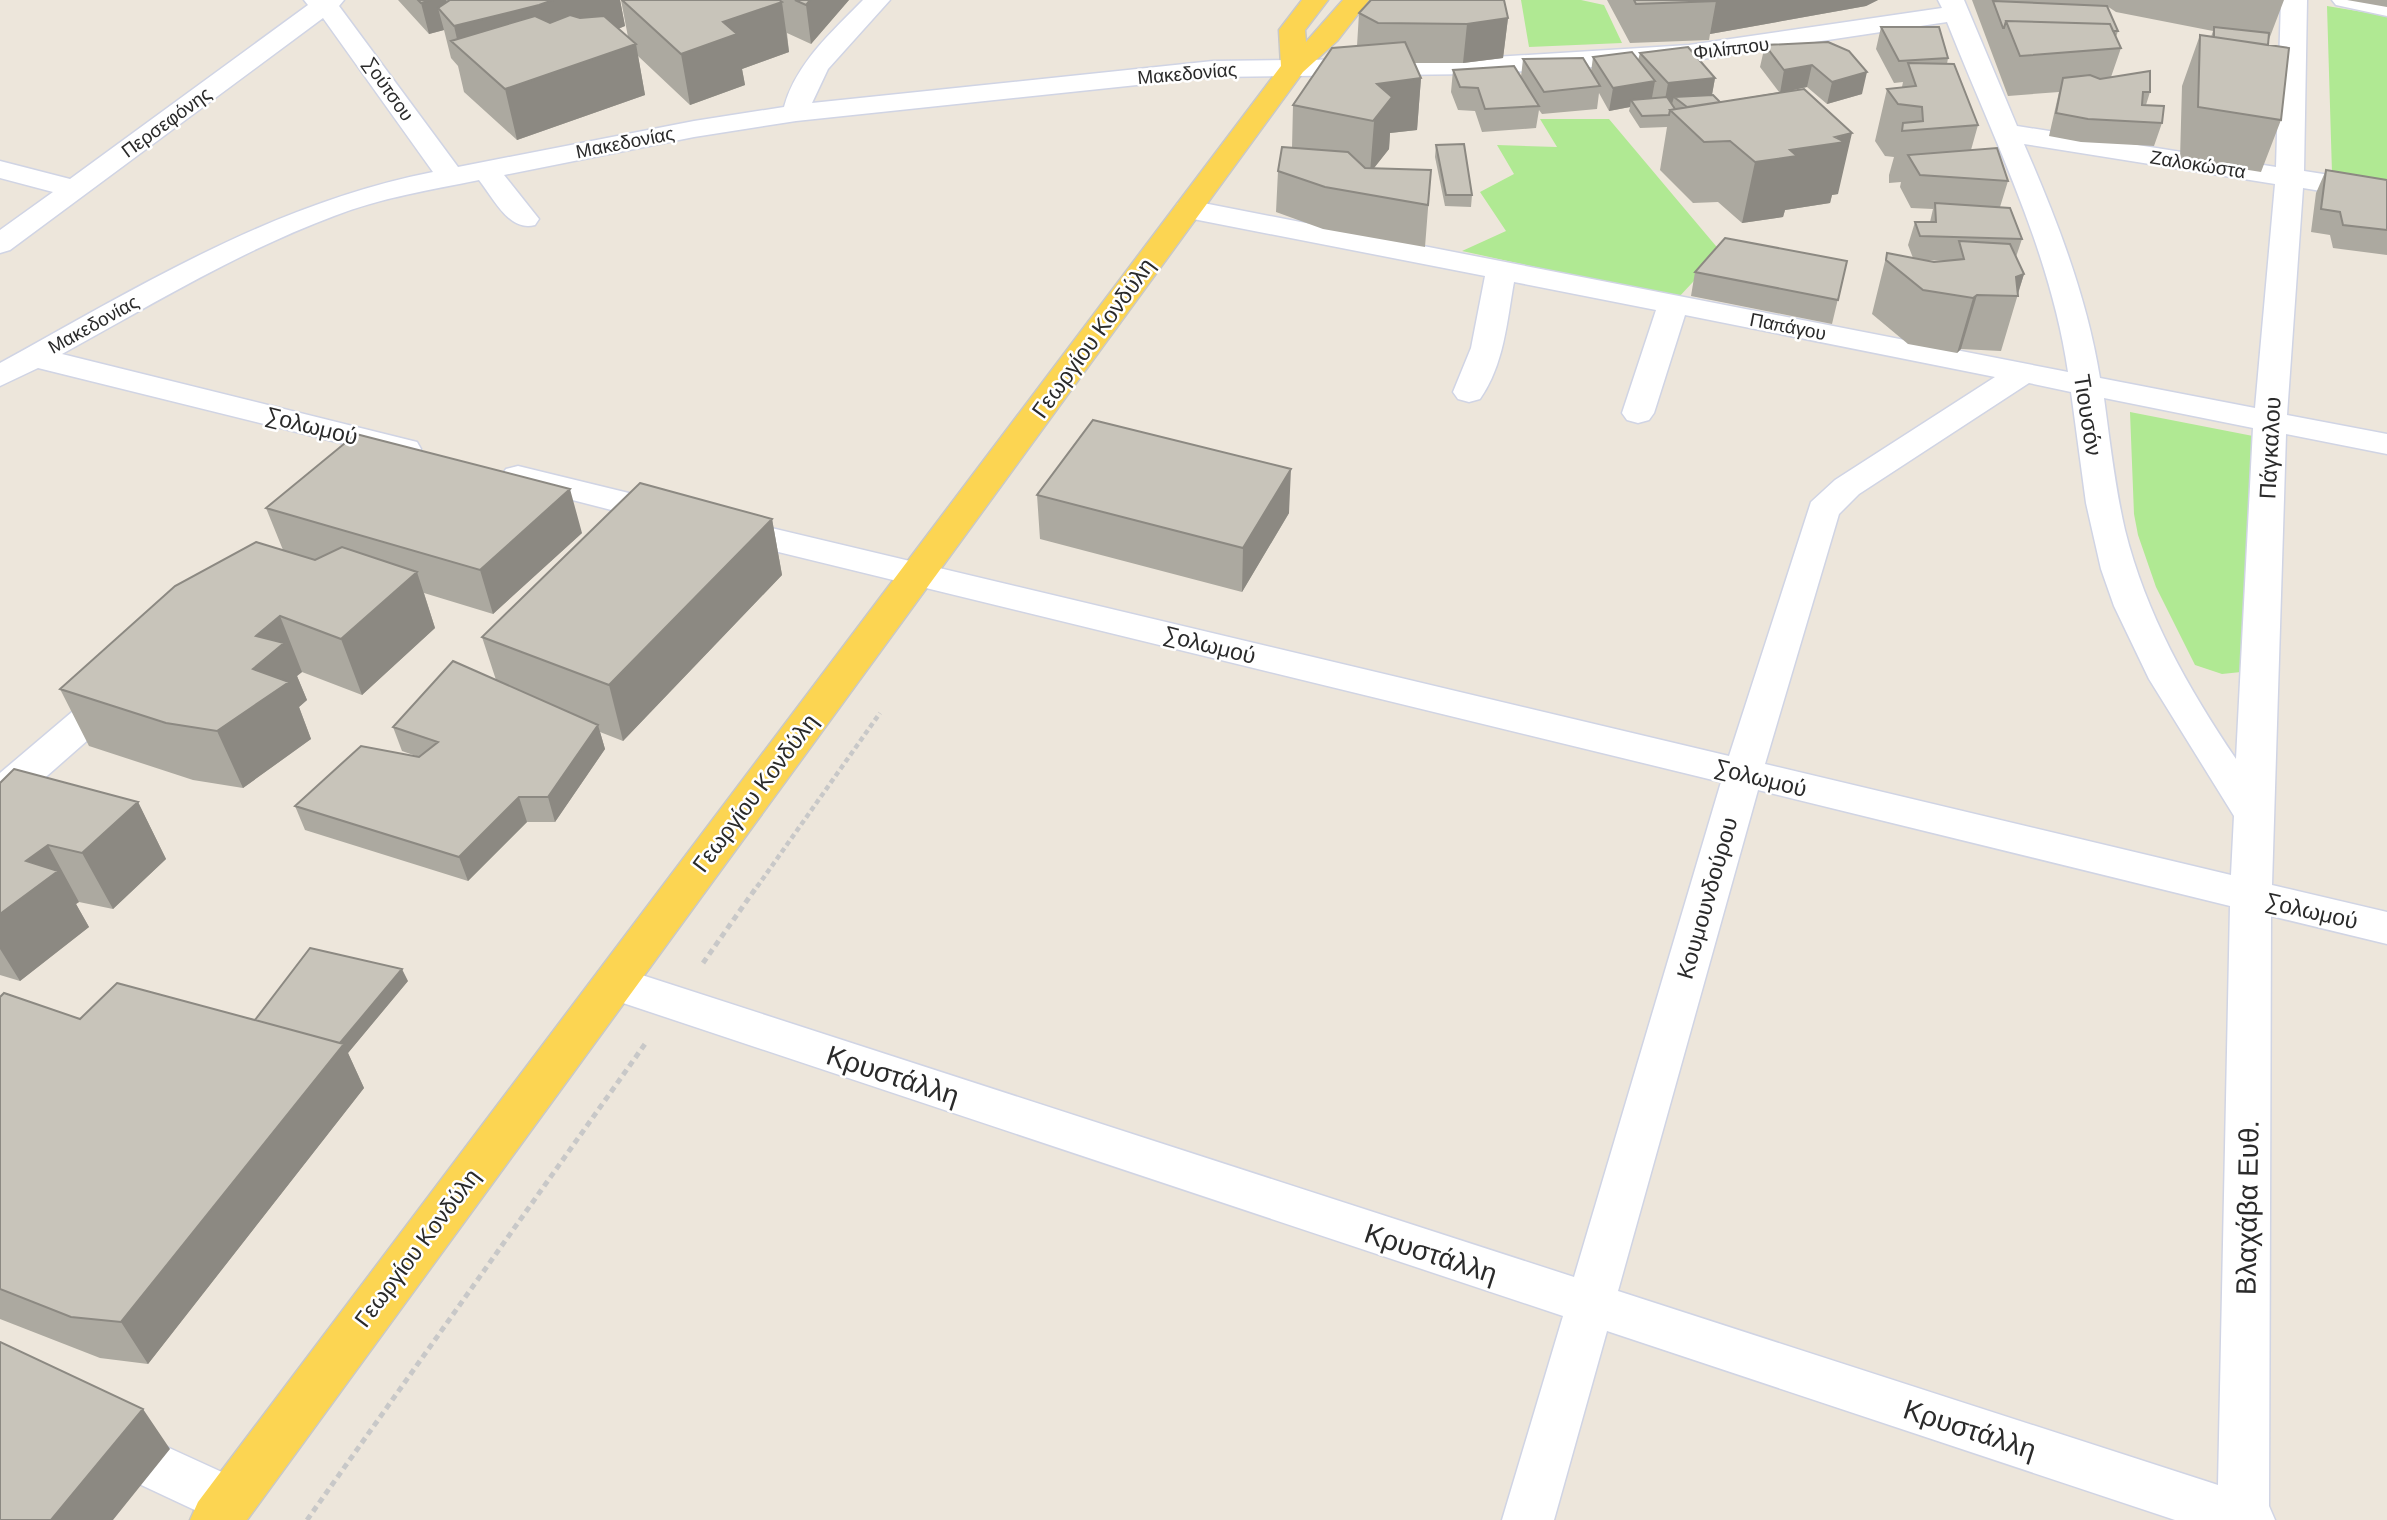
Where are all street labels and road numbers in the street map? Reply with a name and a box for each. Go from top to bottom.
street label: Φιλίππου [1692,31,1771,67]
street label: Σούτσου [357,53,420,127]
street label: Μακεδονίας [1136,57,1238,91]
street label: Περσεφόνης [116,81,217,164]
street label: Μακεδονίας [574,121,677,165]
street label: Ζαλοκώστα [2148,145,2248,185]
street label: Γεωργίου Κονδύλη [1025,252,1162,425]
street label: Μακεδονίας [44,289,143,360]
street label: Παπάγου [1747,307,1828,347]
street label: Τιουσόν [2066,372,2109,458]
street label: Πάγκαλου [2252,396,2289,500]
street label: Σολωμού [263,400,361,453]
street label: Σολωμού [1161,619,1259,672]
street label: Γεωργίου Κονδύλη [686,708,825,879]
street label: Σολωμού [1712,752,1810,805]
street label: Κουμουνδούρου [1670,814,1745,983]
street label: Σολωμού [2263,886,2361,937]
street label: Κρυστάλλη [821,1037,964,1115]
street label: Βλαχάβα Ευθ. [2227,1121,2269,1295]
street label: Γεωργίου Κονδύλη [348,1163,487,1334]
street label: Κρυστάλλη [1359,1215,1502,1293]
street label: Κρυστάλλη [1898,1391,2041,1469]

